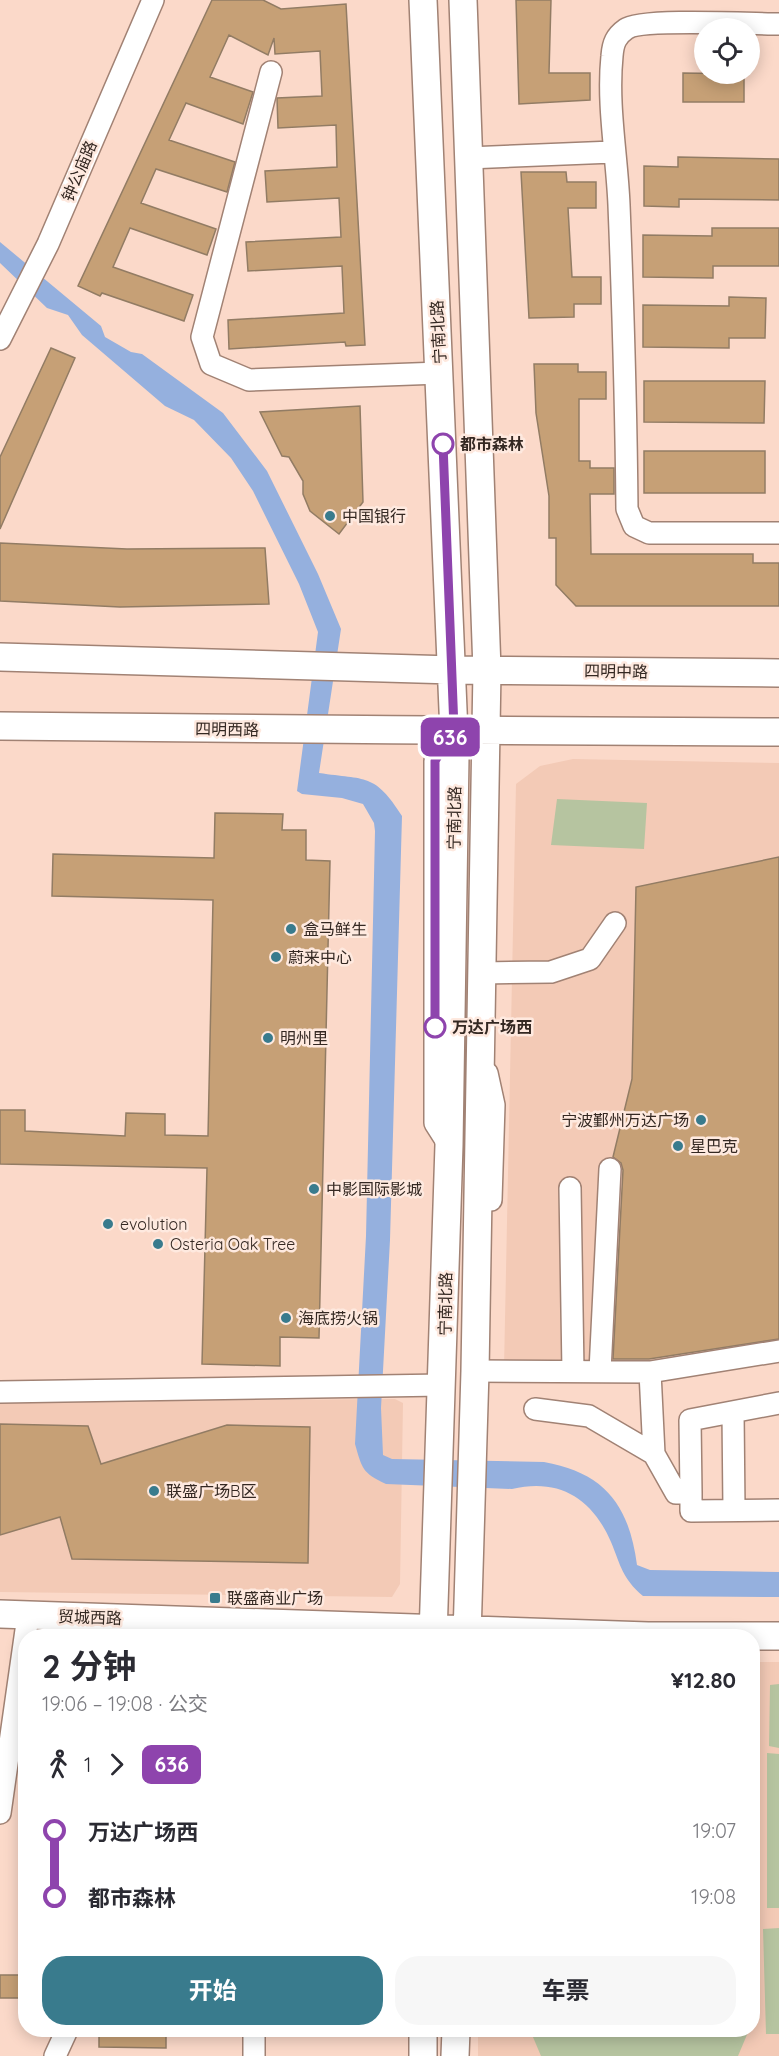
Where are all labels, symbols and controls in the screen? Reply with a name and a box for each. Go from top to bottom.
map controls [694,18,760,84]
button: locate [694,18,760,84]
street label: 钟公庙路 [57,138,101,204]
street label: 宁南北路 [426,300,450,364]
marker: 都市森林 [432,433,454,455]
place label: 都市森林 [460,434,524,454]
place label: 中国银行 [342,506,406,526]
marker: 中国银行 [323,509,337,523]
street label: 四明中路 [584,660,648,682]
street label: 四明西路 [195,718,259,740]
line badge: 636 [416,718,484,756]
text: 636 [433,724,467,750]
street label: 宁南北路 [443,786,465,850]
place label: 盒马鲜生 [303,919,367,939]
marker: 盒马鲜生 [284,922,298,936]
place label: 蔚来中心 [288,947,352,967]
marker: 蔚来中心 [269,950,283,964]
marker: 万达广场西 [424,1016,446,1038]
place label: 万达广场西 [452,1017,532,1037]
place label: 明州里 [280,1028,328,1048]
marker: 明州里 [261,1031,275,1045]
place label: 宁波鄞州万达广场 [561,1110,689,1130]
marker: 宁波鄞州万达广场 [694,1113,708,1127]
place label: 星巴克 [690,1136,738,1156]
marker: 星巴克 [671,1139,685,1153]
place label: 中影国际影城 [326,1179,422,1199]
marker: 中影国际影城 [307,1182,321,1196]
place label: evolution [120,1214,187,1234]
marker: evolution [101,1217,115,1231]
place label: Osteria Oak Tree [170,1234,295,1254]
marker: Osteria Oak Tree [151,1237,165,1251]
street label: 宁南北路 [434,1272,456,1336]
place label: 海底捞火锅 [298,1308,378,1328]
marker: 海底捞火锅 [279,1311,293,1325]
place label: 联盛广场B区 [166,1481,256,1501]
marker: 联盛广场B区 [147,1484,161,1498]
place label: 联盛商业广场 [227,1588,323,1608]
marker: 联盛商业广场 [208,1591,222,1605]
street label: 贸城西路 [58,1606,122,1628]
text: 2 分钟 [42,1645,136,1686]
text: ¥12.80 [671,1666,736,1694]
text: 19:06 – 19:08 · 公交 [42,1691,208,1716]
icon: walk [42,1748,75,1781]
icon: forward [100,1748,133,1781]
text: 636 [154,1751,189,1777]
text: 1 [84,1752,91,1777]
text: 万达广场西 [88,1818,198,1846]
text: 19:07 [693,1818,736,1843]
text: 都市森林 [88,1884,176,1912]
text: 19:08 [691,1884,736,1909]
button: 开始 [42,1956,383,2025]
button: 车票 [395,1956,736,2025]

